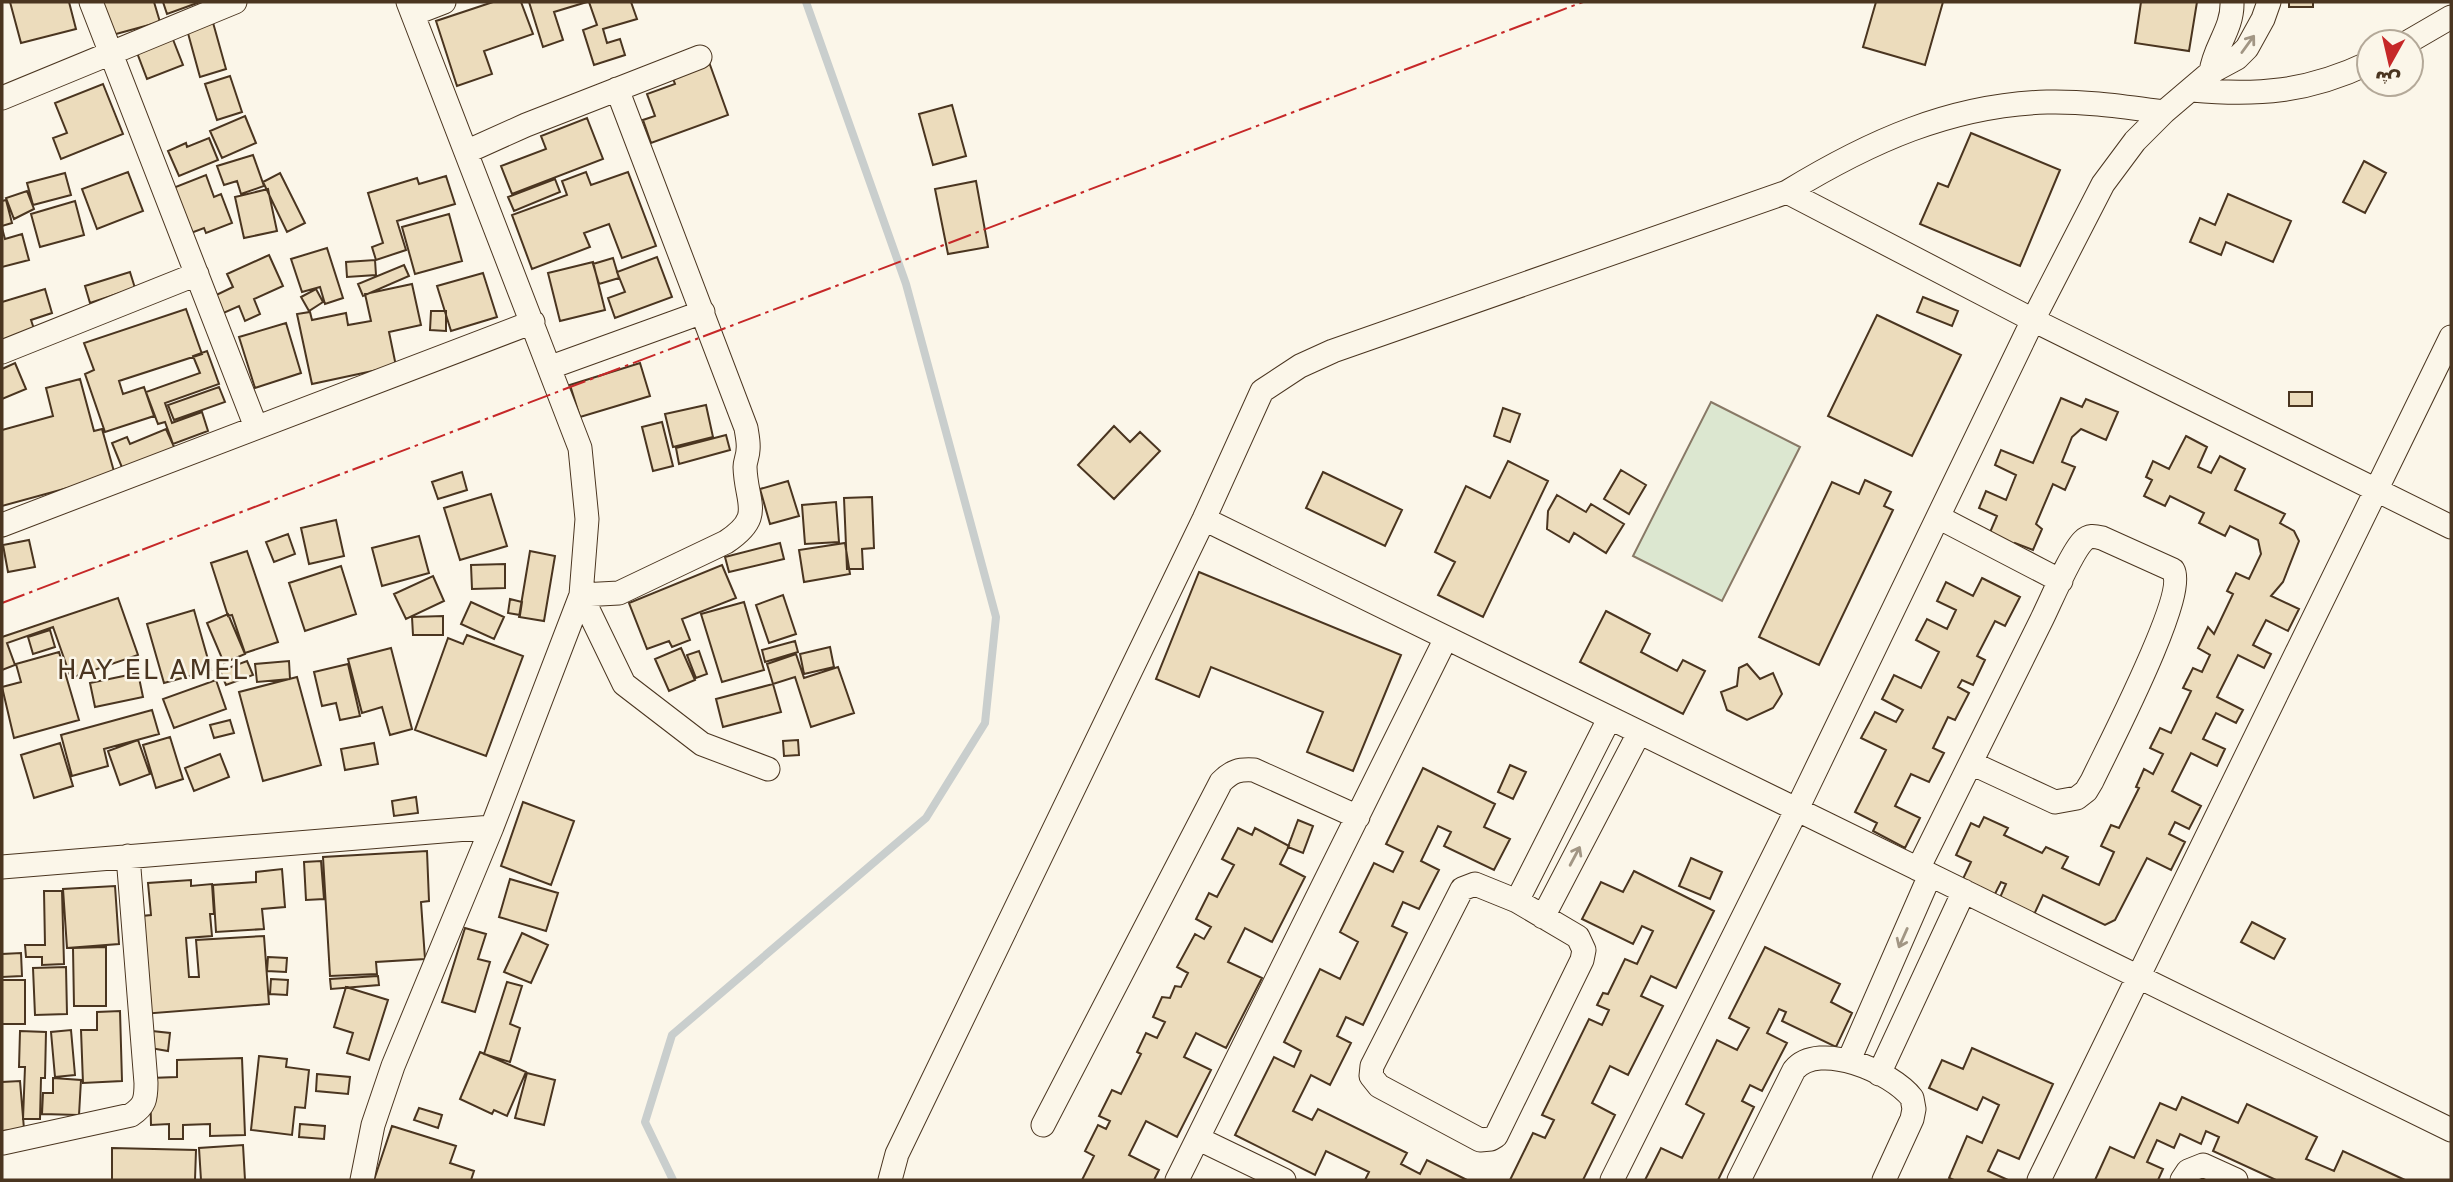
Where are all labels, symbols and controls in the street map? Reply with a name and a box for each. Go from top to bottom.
north arrow [2355,28,2425,98]
one-way arrow [2241,35,2255,54]
text: ش [2373,66,2402,93]
district label: HAY EL AMEL [57,655,249,685]
one-way arrow [1569,846,1582,867]
one-way arrow [1896,926,1909,948]

